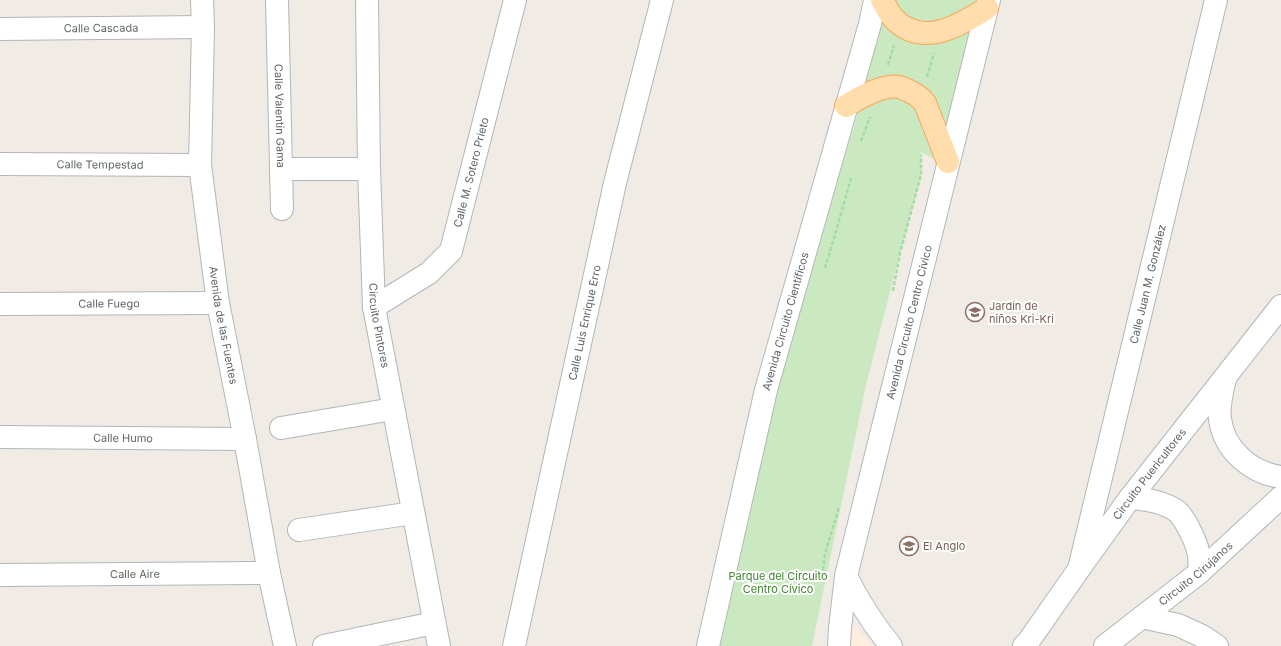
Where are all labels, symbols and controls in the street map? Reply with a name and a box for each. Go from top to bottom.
street label: Calle Cascada [64,21,138,35]
street label: Calle Valentín Gama [272,64,288,168]
street label: Calle M. Sotero Prieto [450,115,492,229]
street label: Calle Tempestad [56,157,144,172]
street label: Calle Juan M. González [1126,223,1169,345]
street label: Avenida Circuito Centro Cívico [883,243,935,401]
street label: Avenida Circuito Científicos [759,250,812,392]
street label: Calle Luis Enrique Erro [565,263,604,382]
street label: Avenida de las Fuentes [206,265,241,386]
street label: Circuito Pintores [366,283,393,369]
street label: Calle Fuego [78,296,140,311]
place label: Jardín de niños Kri-Kri [989,299,1054,326]
school or university icon: Jardín de niños Kri-Kri [964,301,986,323]
street label: Circuito Puericultores [1110,425,1189,523]
street label: Calle Humo [93,431,153,445]
school or university icon: El Anglo [898,535,920,557]
street label: Circuito Cirujanos [1156,538,1236,609]
place label: El Anglo [923,539,966,553]
street label: Calle Aire [110,567,160,581]
park label: Parque del Circuito Centro Cívico [728,569,828,596]

